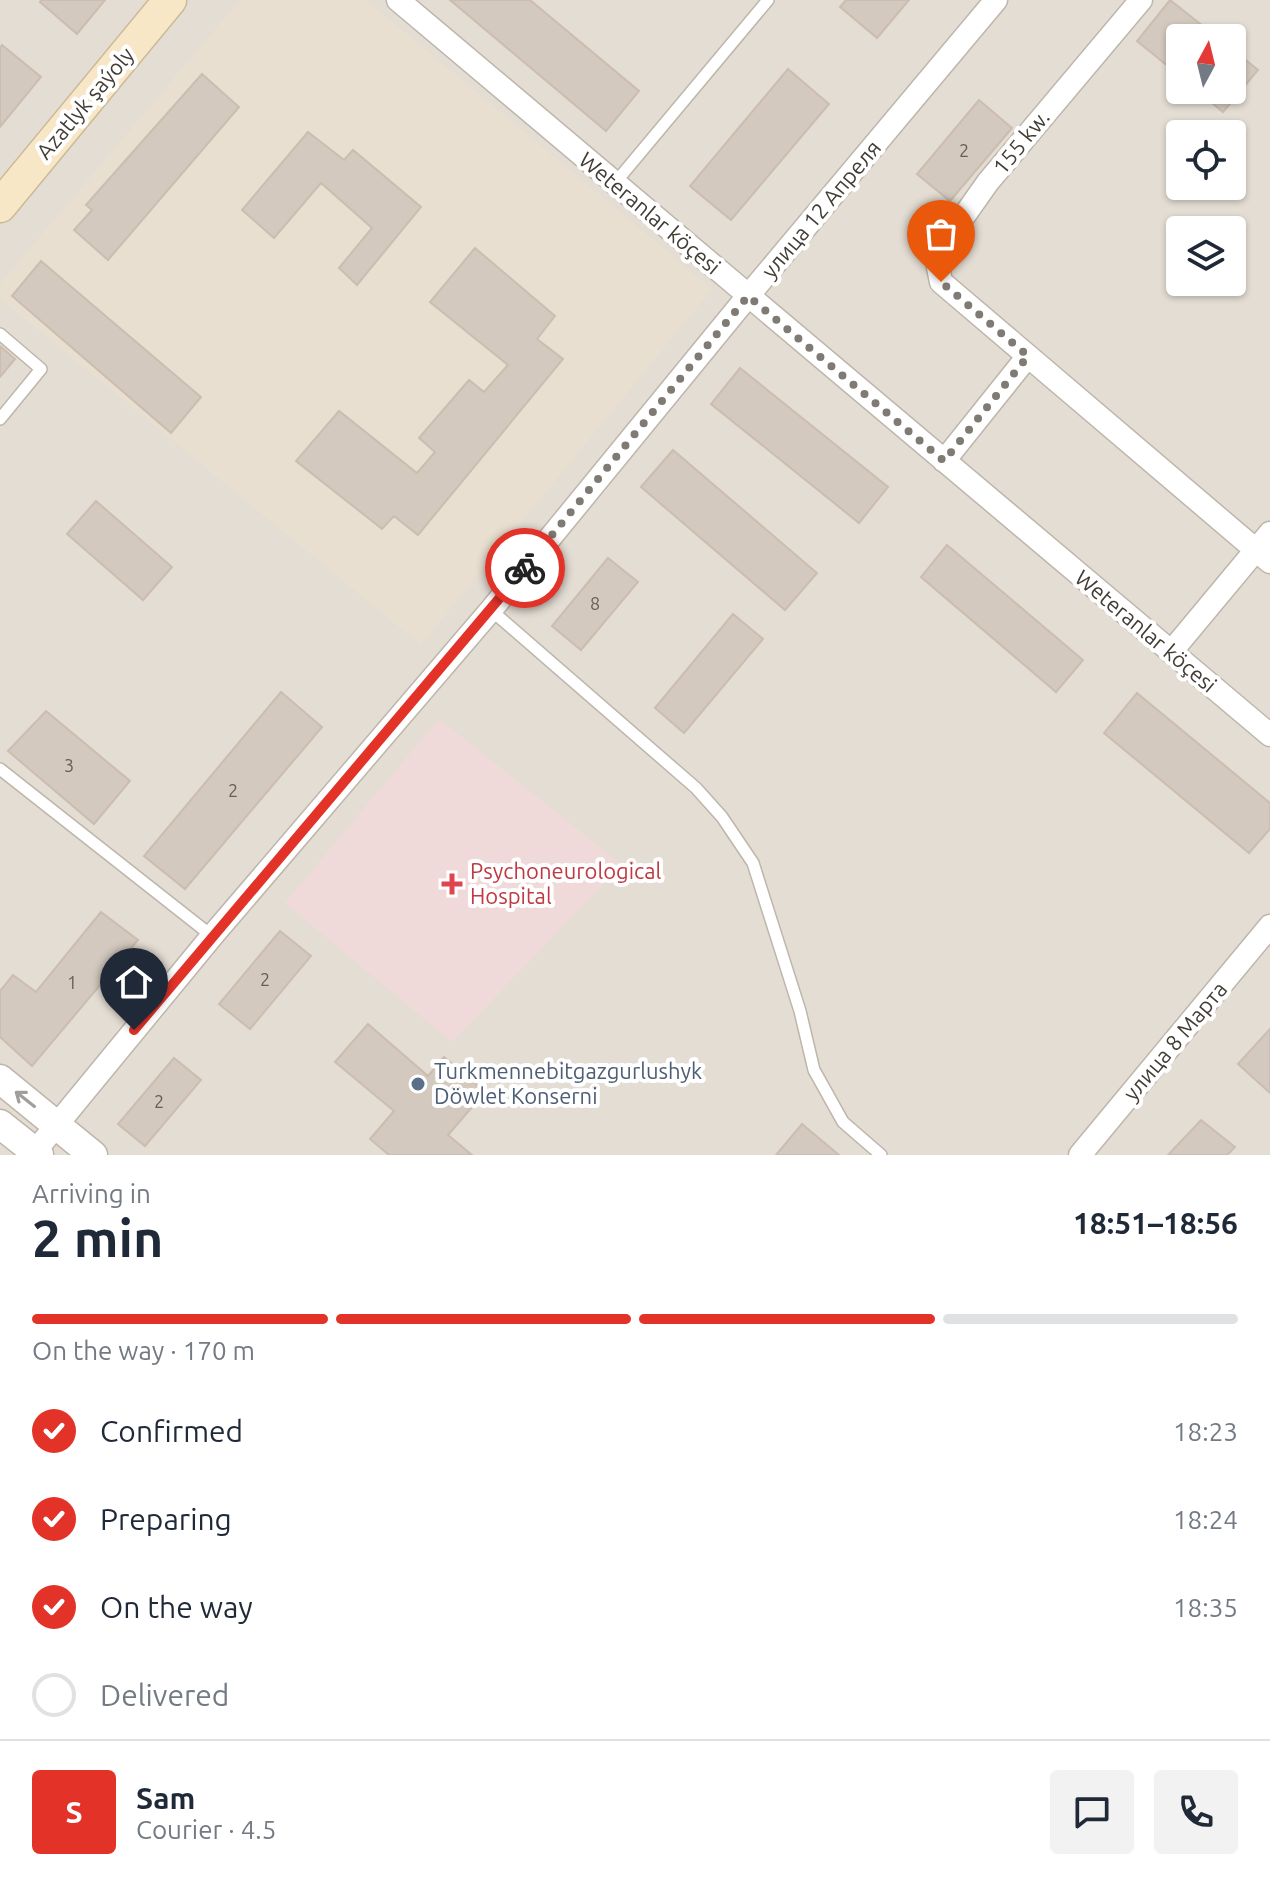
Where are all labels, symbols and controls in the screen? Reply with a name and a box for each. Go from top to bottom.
north arrow [1166,24,1246,104]
map controls [1166,24,1246,296]
street label: Azatlyk şaýoly [31,42,139,163]
street label: 155 kw. [987,105,1054,179]
button: locate [1166,120,1246,200]
street label: улица 12 Апреля [756,135,885,283]
house number: 2 [959,140,969,160]
street label: Weteranlar köçesi [575,146,726,279]
pin [907,200,975,282]
icon: bag [919,212,963,256]
button: layers [1166,216,1246,296]
courier [485,528,565,608]
icon: bike [503,546,547,590]
street label: Weteranlar köçesi [1071,564,1222,697]
house number: 8 [590,593,600,613]
house number: 3 [64,755,74,775]
house number: 2 [228,780,238,800]
place label: Psychoneurological Hospital [470,858,661,908]
marker: Psychoneurological Hospital [441,873,463,895]
pin [100,948,168,1030]
icon: home [112,960,156,1004]
house number: 2 [260,969,270,989]
house number: 1 [67,972,77,992]
street label: улица 8 Марта [1118,976,1231,1105]
place label: Turkmennebitgazgurlushyk Döwlet Konserni [434,1058,702,1108]
marker: Turkmennebitgazgurlushyk Döwlet Konserni [409,1075,427,1093]
one-way arrow [15,1090,36,1108]
house number: 2 [154,1091,164,1111]
text: Arriving in [32,1179,151,1208]
text: 18:51–18:56 [1073,1206,1238,1240]
text: 2 min [32,1209,163,1267]
text: On the way · 170 m [32,1336,255,1365]
icon: check [32,1409,76,1453]
text: Confirmed [100,1414,243,1448]
text: 18:23 [1173,1417,1238,1446]
icon: check [32,1497,76,1541]
text: Preparing [100,1502,232,1536]
text: 18:24 [1173,1505,1238,1534]
icon: check [32,1585,76,1629]
text: On the way [100,1590,253,1624]
text: 18:35 [1173,1593,1238,1622]
text: Delivered [100,1678,229,1712]
button: chat [1050,1770,1134,1854]
button: phone [1154,1770,1238,1854]
text: Sam [136,1781,195,1815]
text: S [65,1795,83,1829]
text: Courier · 4.5 [136,1815,276,1844]

